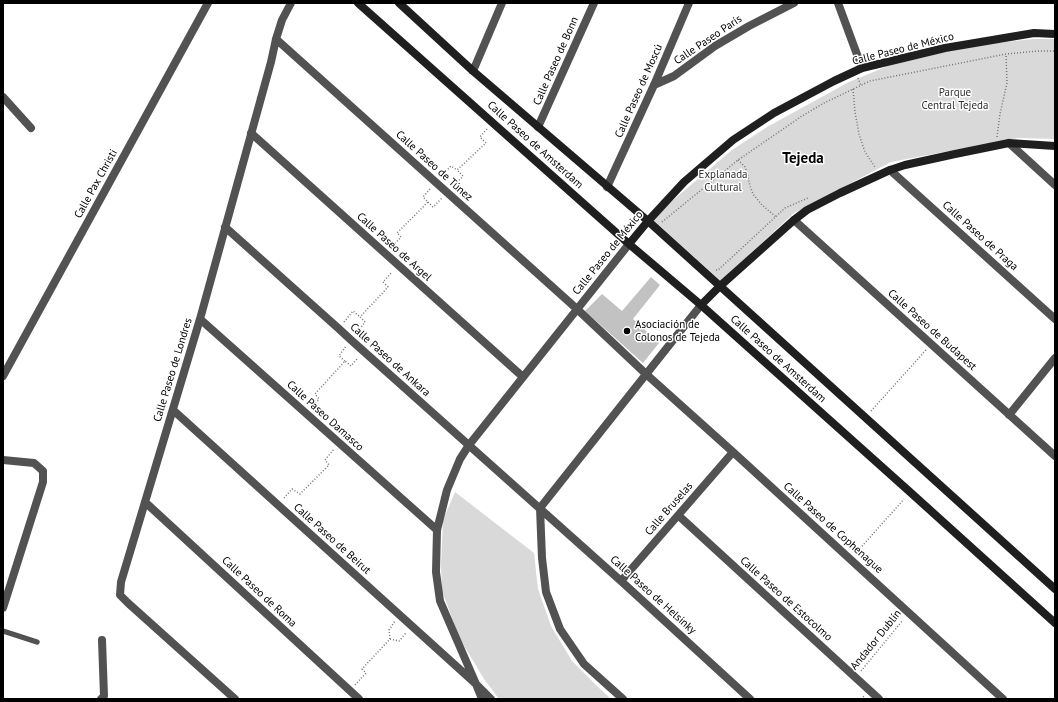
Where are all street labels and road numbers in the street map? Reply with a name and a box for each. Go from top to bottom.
street label: Calle Paseo París [671,12,745,68]
street label: Calle Paseo de Bonn [531,15,581,107]
street label: Calle Paseo de México [851,30,955,68]
street label: Calle Paseo de Moscú [612,42,666,140]
street label: Calle Paseo de Amsterdam [484,98,586,192]
street label: Calle Paseo de Túnez [393,128,475,204]
street label: Calle Pax Christi [72,147,120,221]
street label: Calle Paseo de Praga [939,199,1021,273]
street label: Calle Paseo de México [570,208,646,298]
street label: Calle Paseo de Argel [354,210,434,284]
street label: Calle Paseo de Budapest [885,287,979,373]
street label: Calle Paseo de Amsterdam [727,312,829,406]
street label: Calle Paseo de Londres [151,316,195,424]
street label: Calle Paseo de Ankara [347,320,433,400]
street label: Calle Paseo Damasco [284,378,366,454]
street label: Calle Bruselas [642,480,696,538]
street label: Calle Paseo de Cophenague [781,480,885,576]
street label: Calle Paseo de Beirut [291,501,373,577]
street label: Calle Paseo de Helsinky [607,553,699,637]
street label: Calle Paseo de Roma [219,554,299,630]
street label: Calle Paseo de Estocolmo [737,554,835,644]
street label: Andador Dublín [848,607,904,673]

